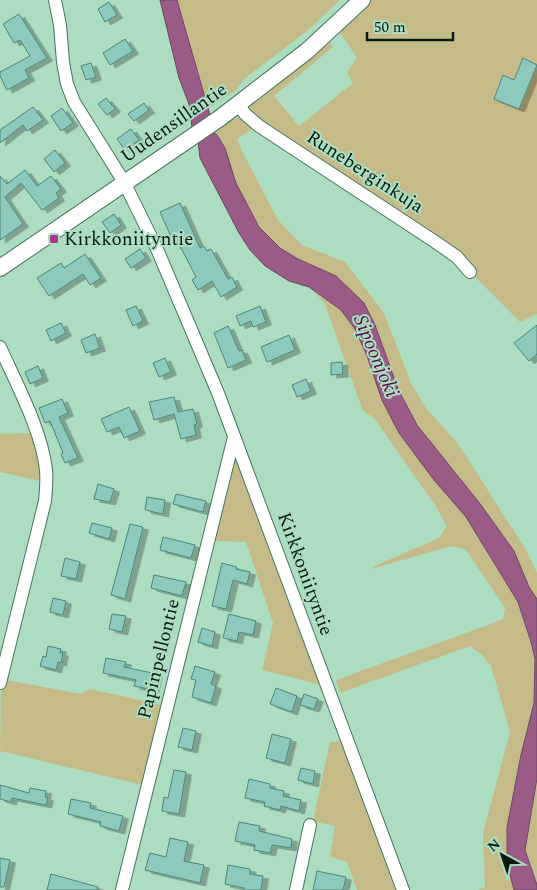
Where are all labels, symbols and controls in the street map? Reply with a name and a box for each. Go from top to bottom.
scale bar [367,10,453,42]
text: 50 m [374,16,406,39]
street label: Uudensillantie [115,75,233,171]
street label: Runeberginkuja [301,123,430,221]
place label: Kirkkoniityntie [64,225,194,254]
marker: Kirkkoniityntie [48,233,60,245]
water label: Sipoonjoki [345,310,407,402]
street label: Kirkkoniityntie [269,508,341,640]
street label: Papinpellontie [130,596,188,722]
north arrow [477,830,527,880]
text: N [483,834,505,857]

